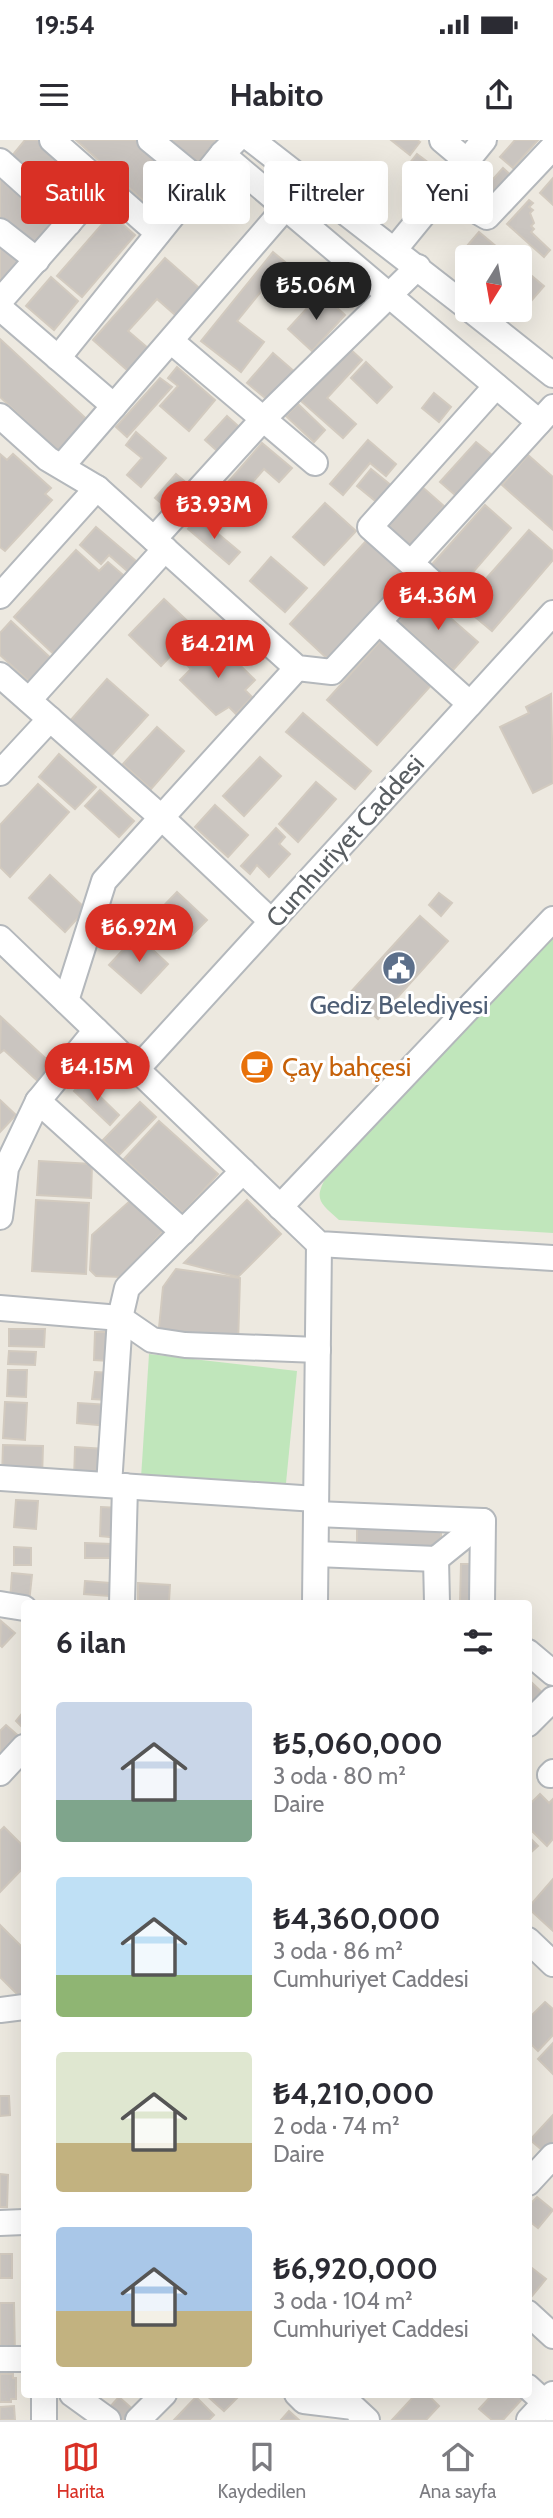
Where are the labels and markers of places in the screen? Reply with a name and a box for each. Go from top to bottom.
pin: ₺5.06M [259,262,373,322]
pin: ₺3.93M [157,482,271,541]
pin: ₺4.36M [381,573,495,632]
pin: ₺4.21M [161,620,275,680]
pin: ₺6.92M [82,904,196,964]
public building icon: Gediz Belediyesi [380,949,418,987]
place label: Gediz Belediyesi [309,989,489,1021]
pin: ₺4.15M [40,1044,154,1103]
cafe icon: Çay bahçesi [238,1048,276,1086]
place label: Çay bahçesi [282,1051,411,1083]

